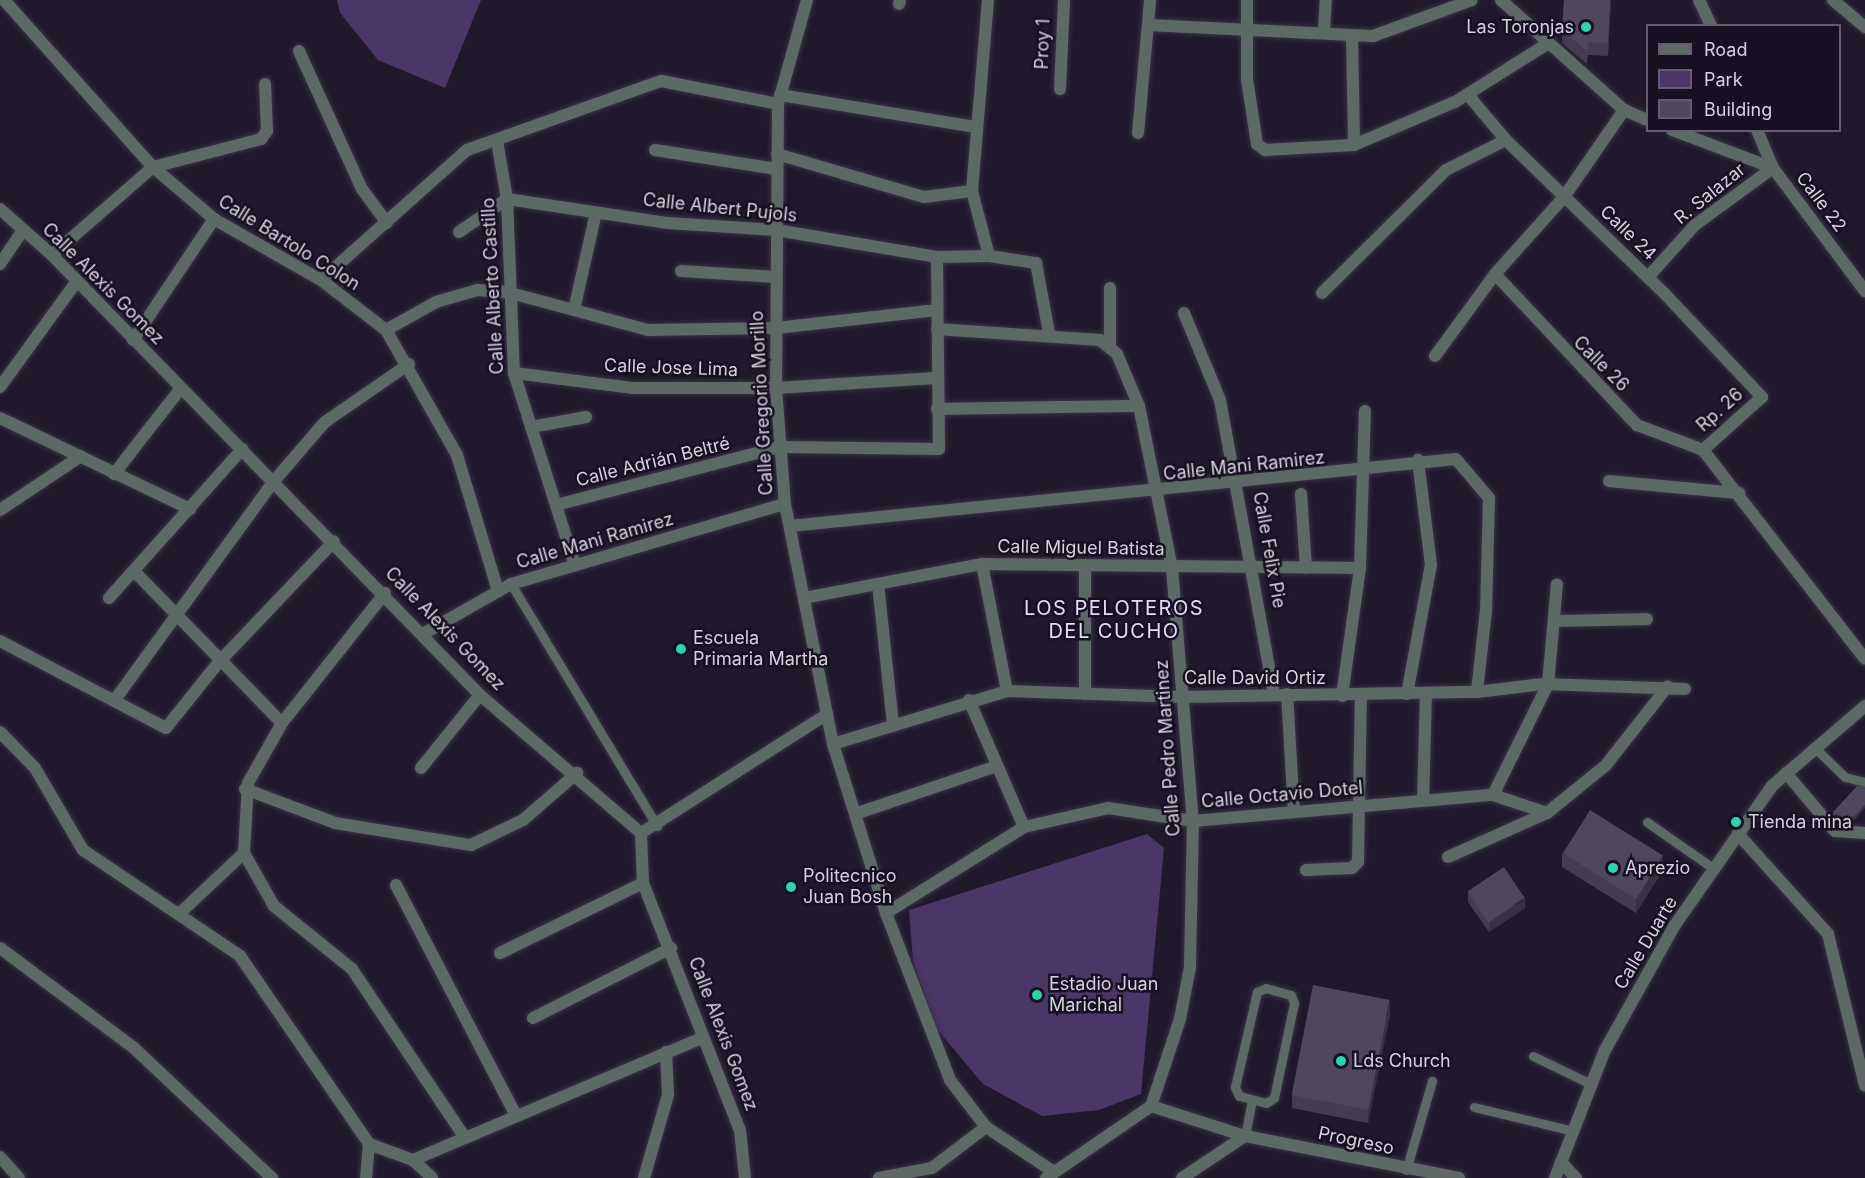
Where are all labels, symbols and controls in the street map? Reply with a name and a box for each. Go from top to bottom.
place label: Las Toronjas [1466,16,1574,38]
street label: Proy 1 [1031,18,1055,70]
marker: Las Toronjas [1579,20,1593,34]
legend [1646,24,1841,132]
text: Road [1704,39,1747,60]
text: Park [1704,69,1743,90]
text: Building [1704,99,1772,120]
street label: R. Salazar [1670,159,1750,229]
street label: Calle 22 [1791,168,1851,236]
street label: Calle Albert Pujols [642,189,798,227]
street label: Calle Bartolo Colon [214,191,364,295]
street label: Calle Alberto Castillo [478,197,508,375]
street label: Calle 24 [1595,201,1661,265]
street label: Calle Alexis Gomez [38,219,168,349]
street label: Calle Gregorio Morillo [746,310,778,496]
street label: Calle 26 [1569,332,1633,396]
street label: Calle Jose Lima [604,355,738,381]
street label: Rp. 26 [1692,384,1748,436]
street label: Calle Adrián Beltré [574,432,732,492]
street label: Calle Mani Ramirez [1162,447,1326,485]
street label: Calle Felix Pie [1248,490,1290,610]
street label: Calle Mani Ramirez [514,508,676,574]
street label: Calle Miguel Batista [997,536,1165,560]
street label: Calle Alexis Gomez [381,563,509,695]
district label: LOS PELOTEROS DEL CUCHO [1024,596,1204,643]
place label: Escuela Primaria Martha [693,628,828,670]
marker: Escuela Primaria Martha [674,642,688,656]
street label: Calle Pedro Martinez [1151,659,1185,837]
street label: Calle David Ortiz [1184,667,1326,689]
street label: Calle Octavio Dotel [1200,777,1364,813]
place label: Tienda mina [1748,811,1852,833]
marker: Tienda mina [1729,815,1743,829]
place label: Aprezio [1625,857,1690,879]
marker: Aprezio [1606,861,1620,875]
place label: Politecnico Juan Bosh [803,866,896,908]
marker: Politecnico Juan Bosh [784,880,798,894]
street label: Calle Duarte [1610,893,1682,993]
street label: Calle Alexis Gomez [684,954,762,1114]
place label: Estadio Juan Marichal [1049,974,1158,1016]
marker: Estadio Juan Marichal [1030,988,1044,1002]
place label: Lds Church [1353,1050,1451,1072]
marker: Lds Church [1334,1054,1348,1068]
street label: Progreso [1316,1122,1396,1160]

